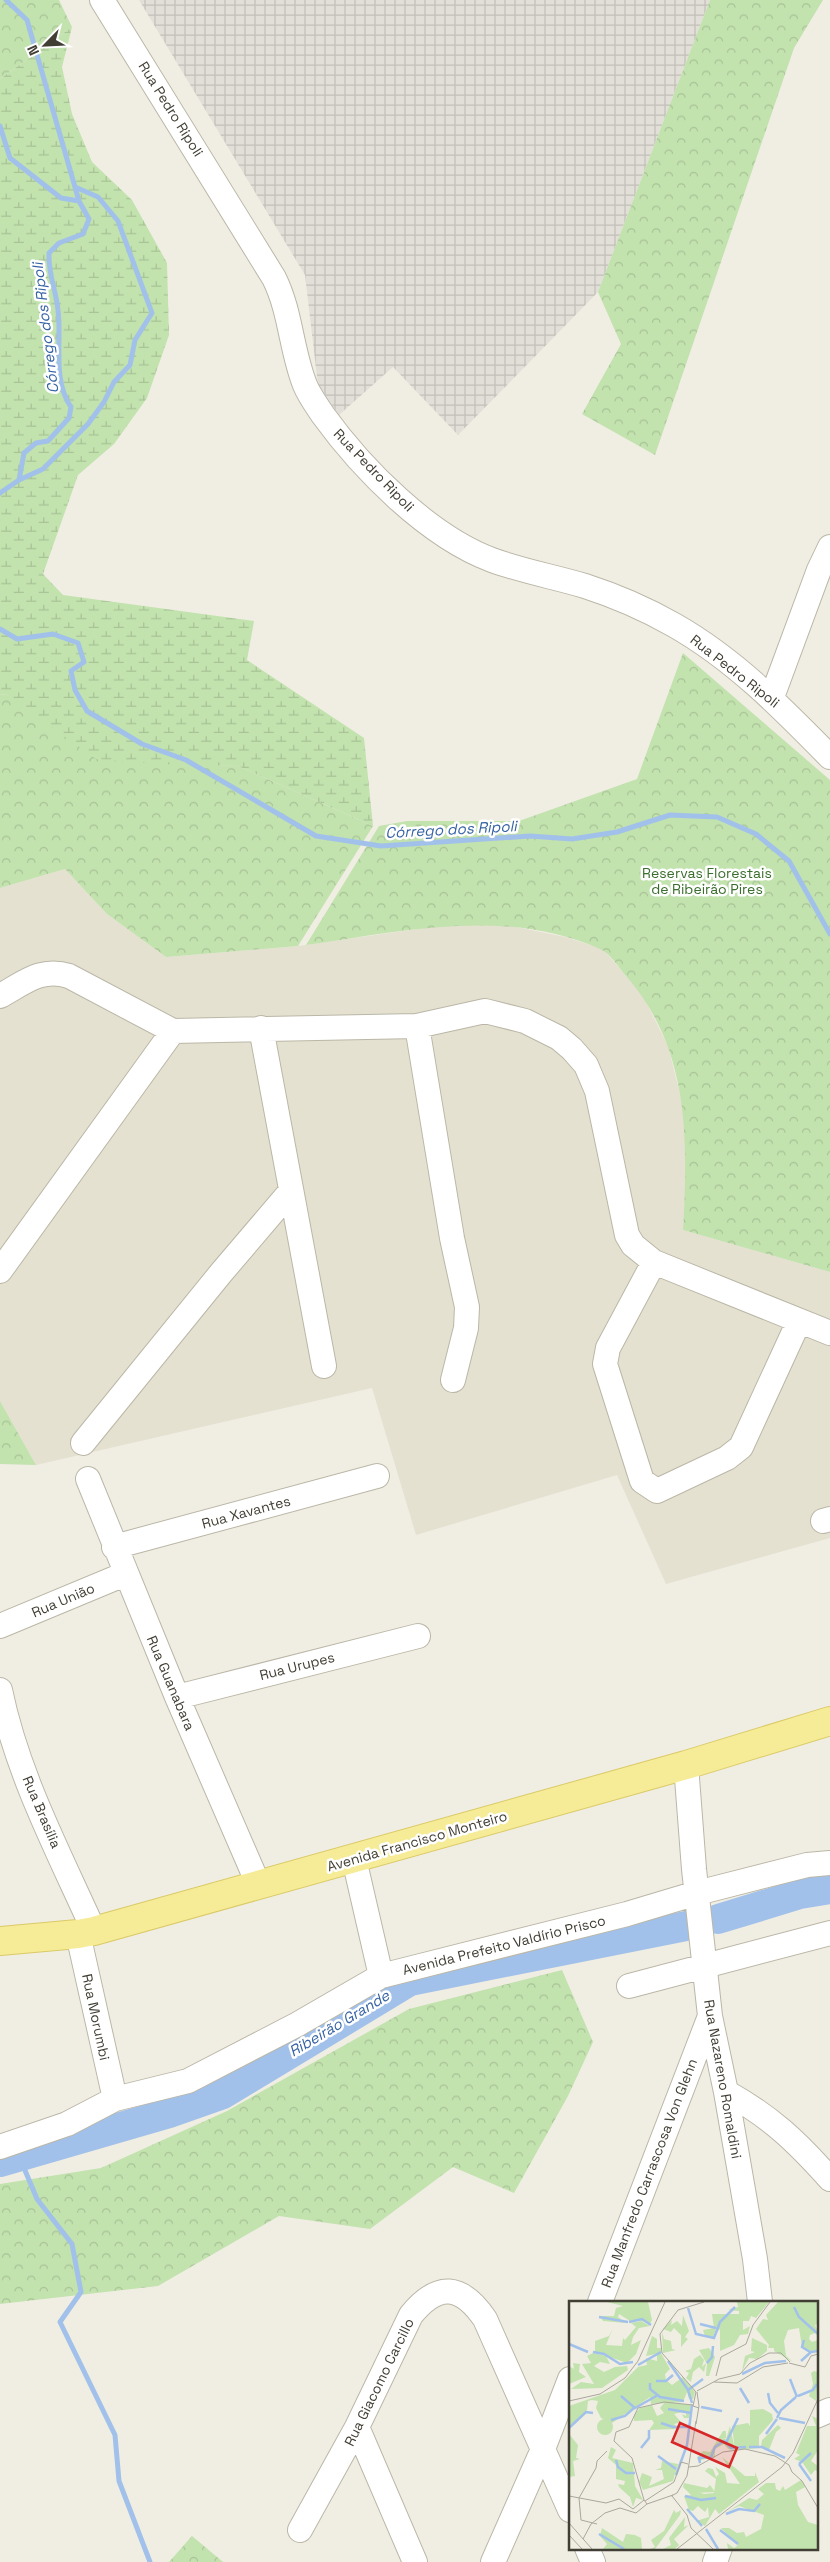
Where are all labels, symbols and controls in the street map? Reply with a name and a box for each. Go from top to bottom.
north arrow [20,20,70,70]
text: N [23,42,43,58]
street label: Rua Pedro Ripoli [135,58,207,160]
water label: Córrego dos Ripoli [27,259,62,395]
street label: Rua Pedro Ripoli [330,425,418,515]
street label: Rua Pedro Ripoli [687,630,783,712]
water label: Córrego dos Ripoli [385,816,520,842]
park label: Reservas Florestais de Ribeirão Pires [642,864,772,898]
street label: Rua Xavantes [200,1492,292,1532]
street label: Rua União [29,1579,97,1621]
street label: Rua Guanabara [143,1633,199,1733]
street label: Rua Urupes [258,1648,336,1684]
street label: Rua Brasília [19,1773,65,1851]
street label: Avenida Francisco Monteiro [325,1807,509,1875]
street label: Avenida Prefeito Valdírio Prisco [401,1911,607,1979]
street label: Rua Morumbi [78,1972,114,2062]
water label: Ribeirão Grande [285,1985,394,2060]
street label: Rua Nazareno Romaldini [700,1998,746,2160]
street label: Rua Manfredo Carrascosa Von Glehn [597,2056,701,2290]
inset map [569,2301,818,2550]
street label: Rua Giacomo Carcillo [340,2315,418,2449]

